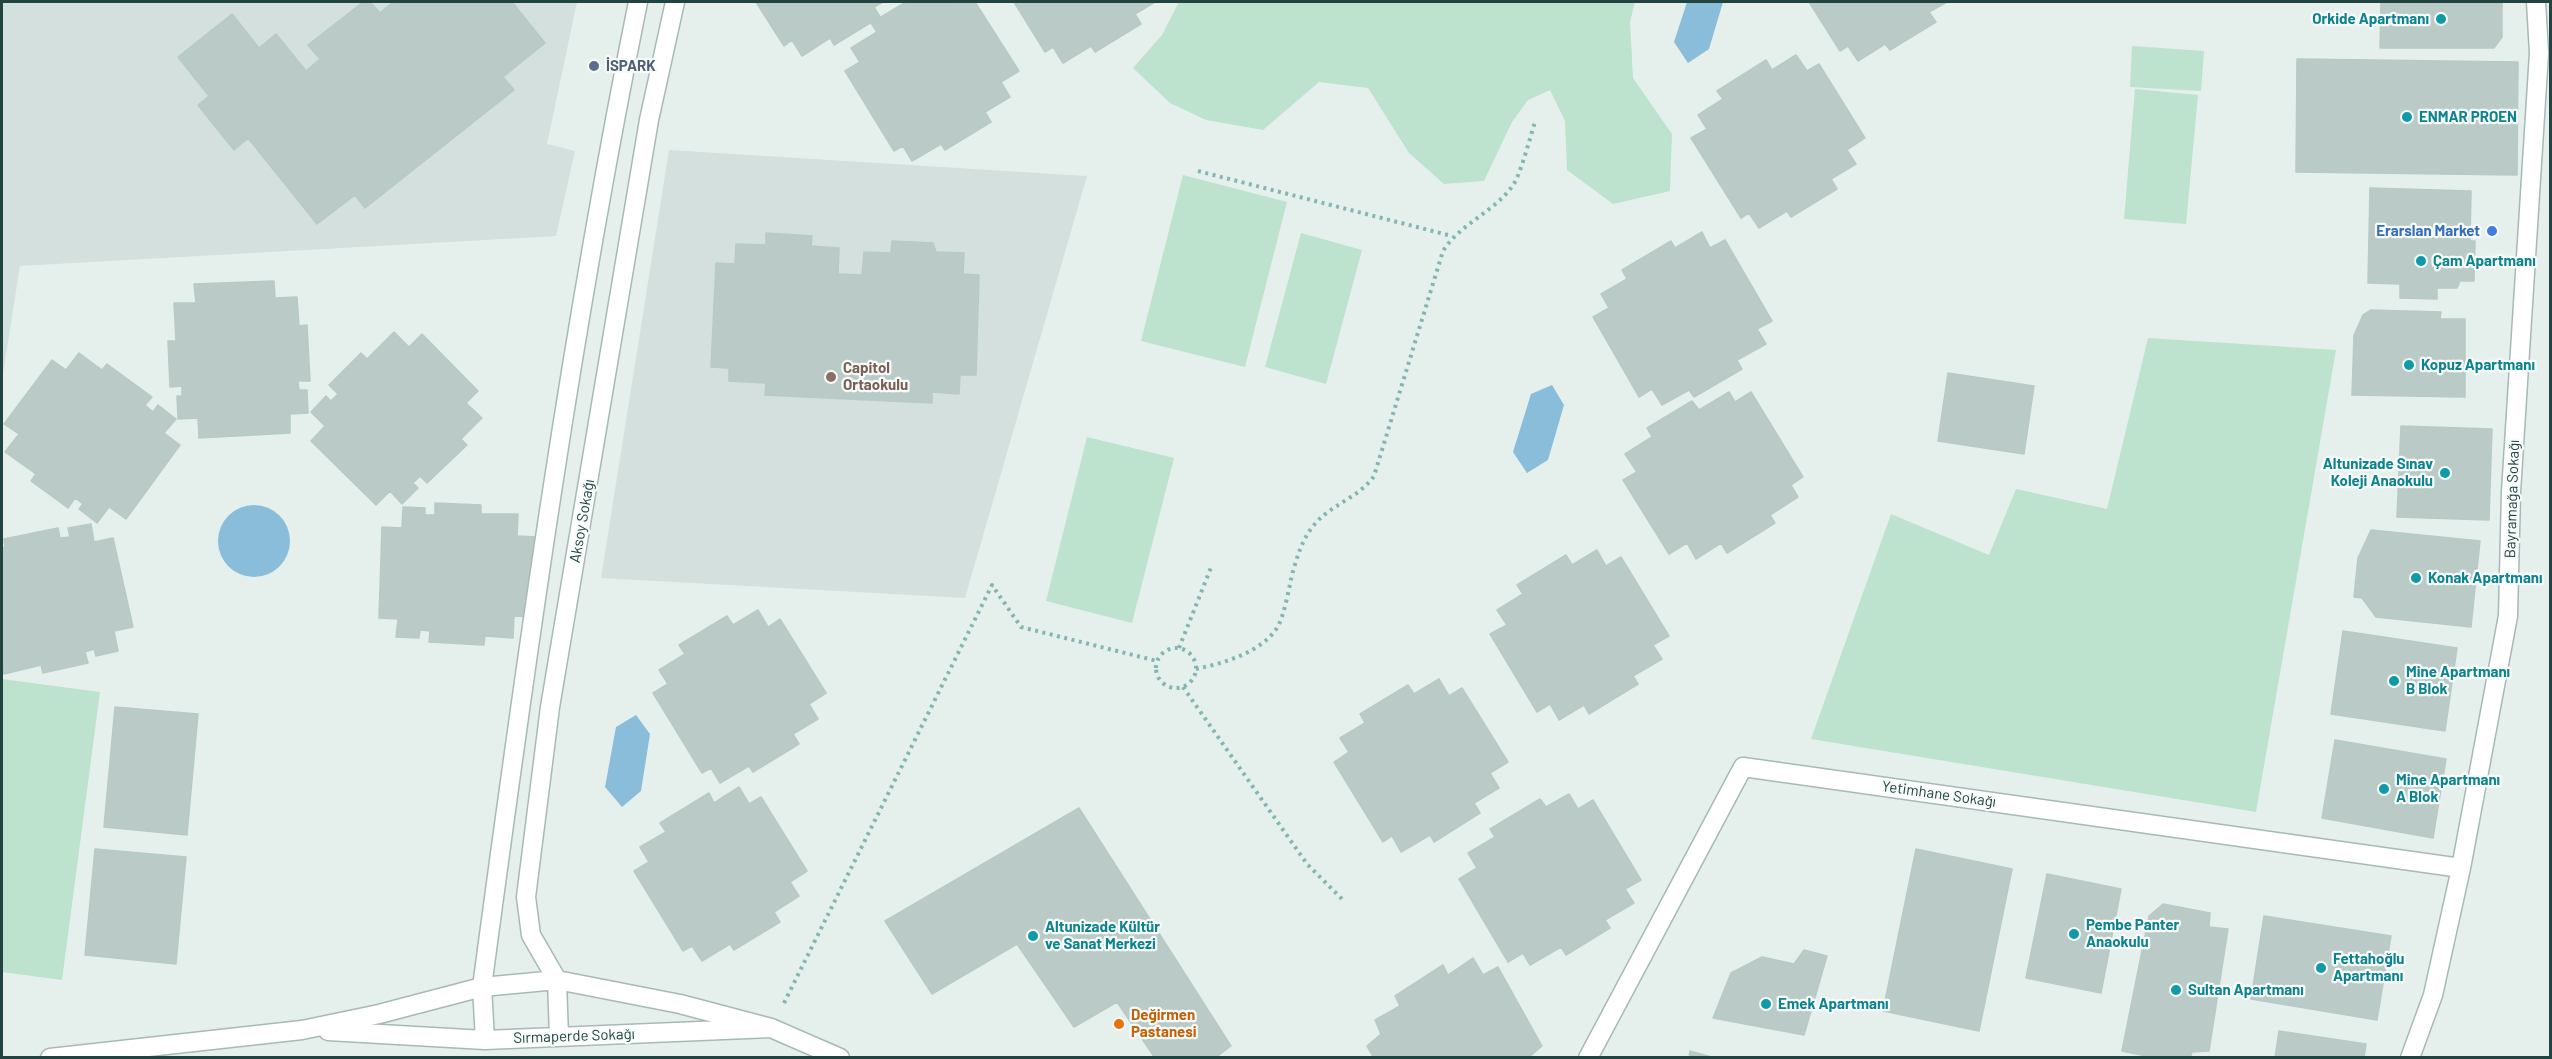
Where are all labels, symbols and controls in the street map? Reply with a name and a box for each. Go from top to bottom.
place label: Orkide Apartmanı [2312,10,2429,28]
marker: Orkide Apartmanı [2434,12,2448,26]
place label: İSPARK [606,57,656,75]
marker: İSPARK [587,59,601,73]
place label: ENMAR PROEN [2419,108,2517,126]
marker: ENMAR PROEN [2400,110,2414,124]
place label: Erarslan Market [2376,222,2480,240]
marker: Erarslan Market [2485,224,2499,238]
place label: Çam Apartmanı [2433,252,2536,270]
marker: Çam Apartmanı [2414,254,2428,268]
place label: Kopuz Apartmanı [2421,356,2535,374]
marker: Kopuz Apartmanı [2402,358,2416,372]
place label: Capitol Ortaokulu [843,359,908,394]
marker: Capitol Ortaokulu [824,370,838,384]
street label: Bayramağa Sokağı [2501,439,2523,559]
place label: Altunizade Sınav Koleji Anaokulu [2323,455,2433,490]
marker: Altunizade Sınav Koleji Anaokulu [2438,466,2452,480]
street label: Aksoy Sokağı [566,478,598,564]
place label: Konak Apartmanı [2428,569,2543,587]
marker: Konak Apartmanı [2409,571,2423,585]
place label: Mine Apartmanı B Blok [2406,663,2510,698]
marker: Mine Apartmanı B Blok [2387,674,2401,688]
place label: Mine Apartmanı A Blok [2396,771,2500,806]
street label: Yetimhane Sokağı [1881,777,1997,811]
marker: Mine Apartmanı A Blok [2377,782,2391,796]
place label: Pembe Panter Anaokulu [2086,916,2179,951]
place label: Altunizade Kültür ve Sanat Merkezi [1045,918,1160,953]
marker: Pembe Panter Anaokulu [2067,927,2081,941]
marker: Altunizade Kültür ve Sanat Merkezi [1026,929,1040,943]
place label: Fettahoğlu Apartmanı [2333,950,2405,985]
marker: Fettahoğlu Apartmanı [2314,961,2328,975]
place label: Sultan Apartmanı [2188,981,2304,999]
marker: Sultan Apartmanı [2169,983,2183,997]
place label: Emek Apartmanı [1778,995,1889,1013]
marker: Emek Apartmanı [1759,997,1773,1011]
place label: Değirmen Pastanesi [1131,1006,1197,1041]
marker: Değirmen Pastanesi [1112,1017,1126,1031]
street label: Sırmaperde Sokağı [513,1025,635,1047]

